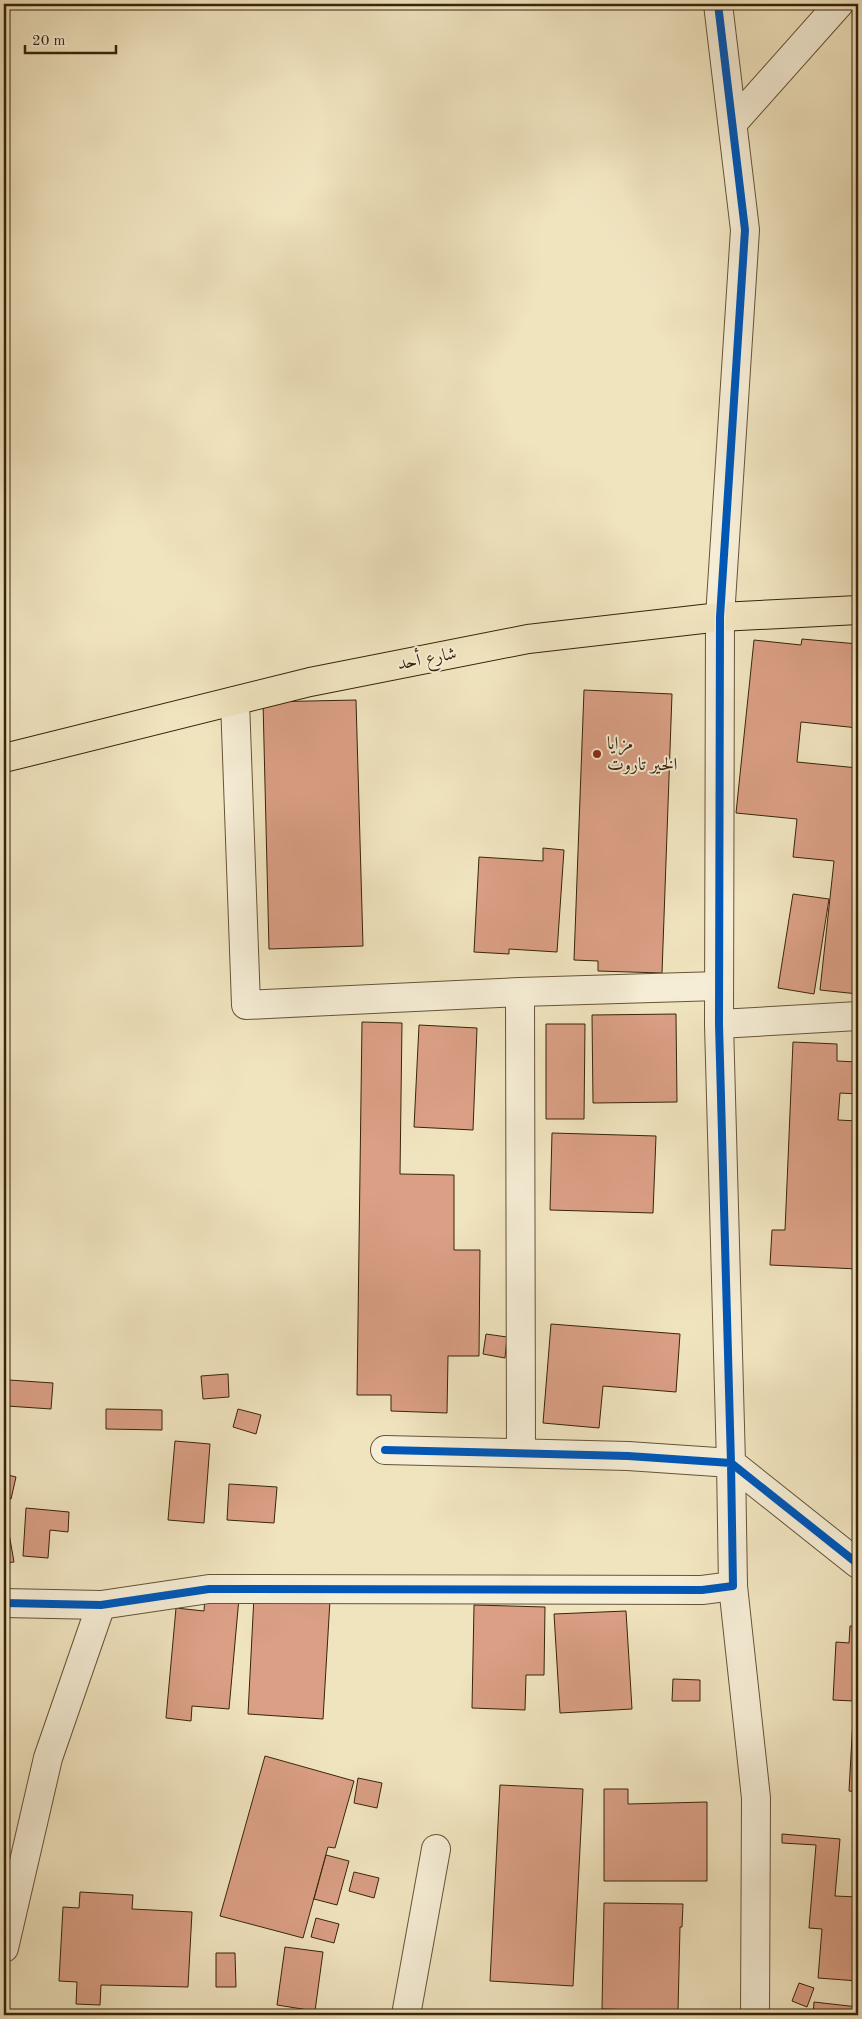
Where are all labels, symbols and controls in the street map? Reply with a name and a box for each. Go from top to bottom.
scale bar [25,22,116,54]
text: 20 m [32,34,66,49]
street label: شارع أحد [395,640,459,678]
place label: مزايا الخير تاروت [607,735,678,775]
marker: مزايا الخير تاروت [591,748,603,760]

